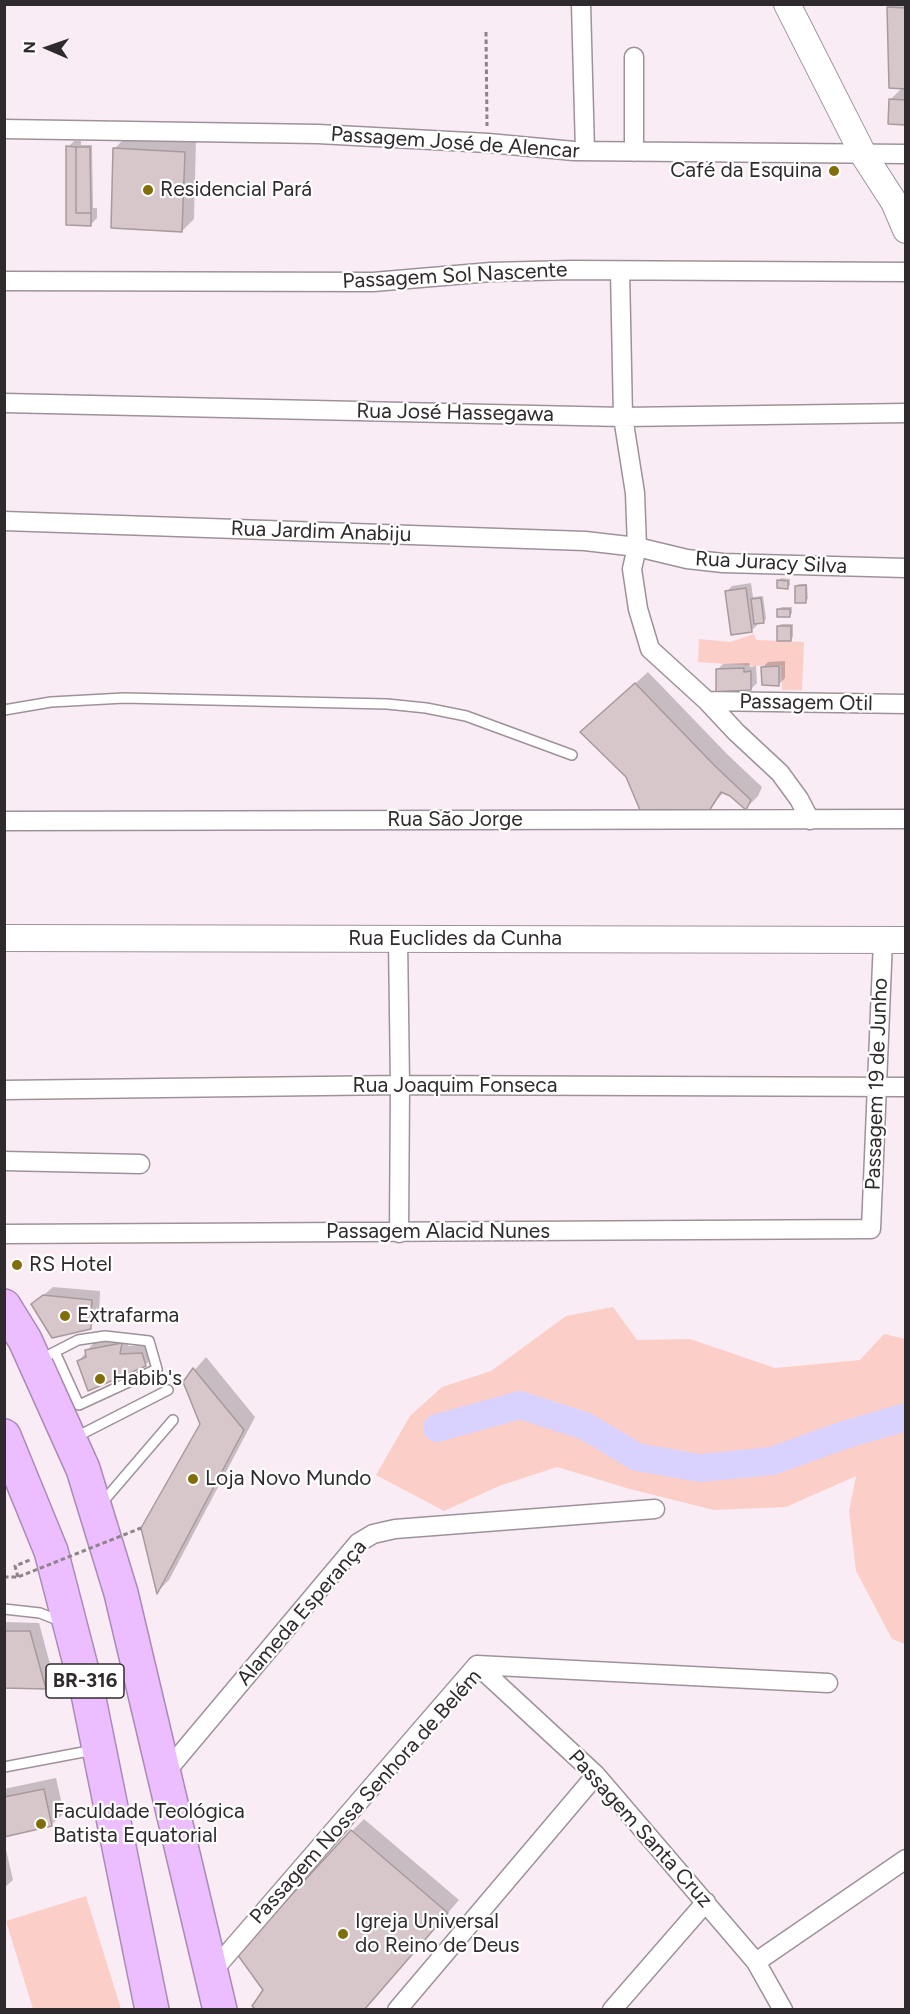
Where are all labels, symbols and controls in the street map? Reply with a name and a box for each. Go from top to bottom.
north arrow [18,18,78,78]
text: N [20,41,39,54]
street label: Passagem José de Alencar [330,122,580,164]
place label: Café da Esquina [670,158,822,184]
marker: Café da Esquina [827,164,841,178]
place label: Residencial Pará [160,177,312,203]
marker: Residencial Pará [141,183,155,197]
street label: Passagem Sol Nascente [342,258,568,294]
street label: Rua José Hassegawa [356,399,554,427]
street label: Rua Jardim Anabiju [230,516,412,548]
street label: Rua Juracy Silva [694,546,848,580]
street label: Passagem Otil [739,689,873,717]
street label: Rua São Jorge [387,807,523,833]
street label: Rua Euclides da Cunha [348,926,562,952]
street label: Passagem 19 de Junho [861,977,893,1191]
street label: Rua Joaquim Fonseca [353,1073,557,1099]
street label: Passagem Alacid Nunes [326,1219,550,1245]
place label: RS Hotel [29,1252,112,1278]
marker: RS Hotel [10,1258,24,1272]
place label: Extrafarma [77,1303,179,1329]
marker: Extrafarma [58,1309,72,1323]
place label: Habib's [112,1366,182,1392]
marker: Habib's [93,1372,107,1386]
place label: Loja Novo Mundo [205,1466,372,1492]
marker: Loja Novo Mundo [186,1472,200,1486]
street label: Alameda Esperança [232,1535,372,1691]
road number: BR-316 [46,1664,124,1698]
street label: Passagem Nossa Senhora de Belém [245,1665,487,1929]
street label: Passagem Santa Cruz [563,1745,717,1913]
place label: Faculdade Teológica Batista Equatorial [53,1799,245,1849]
marker: Faculdade Teológica Batista Equatorial [34,1817,48,1831]
place label: Igreja Universal do Reino de Deus [355,1909,520,1959]
marker: Igreja Universal do Reino de Deus [336,1927,350,1941]

